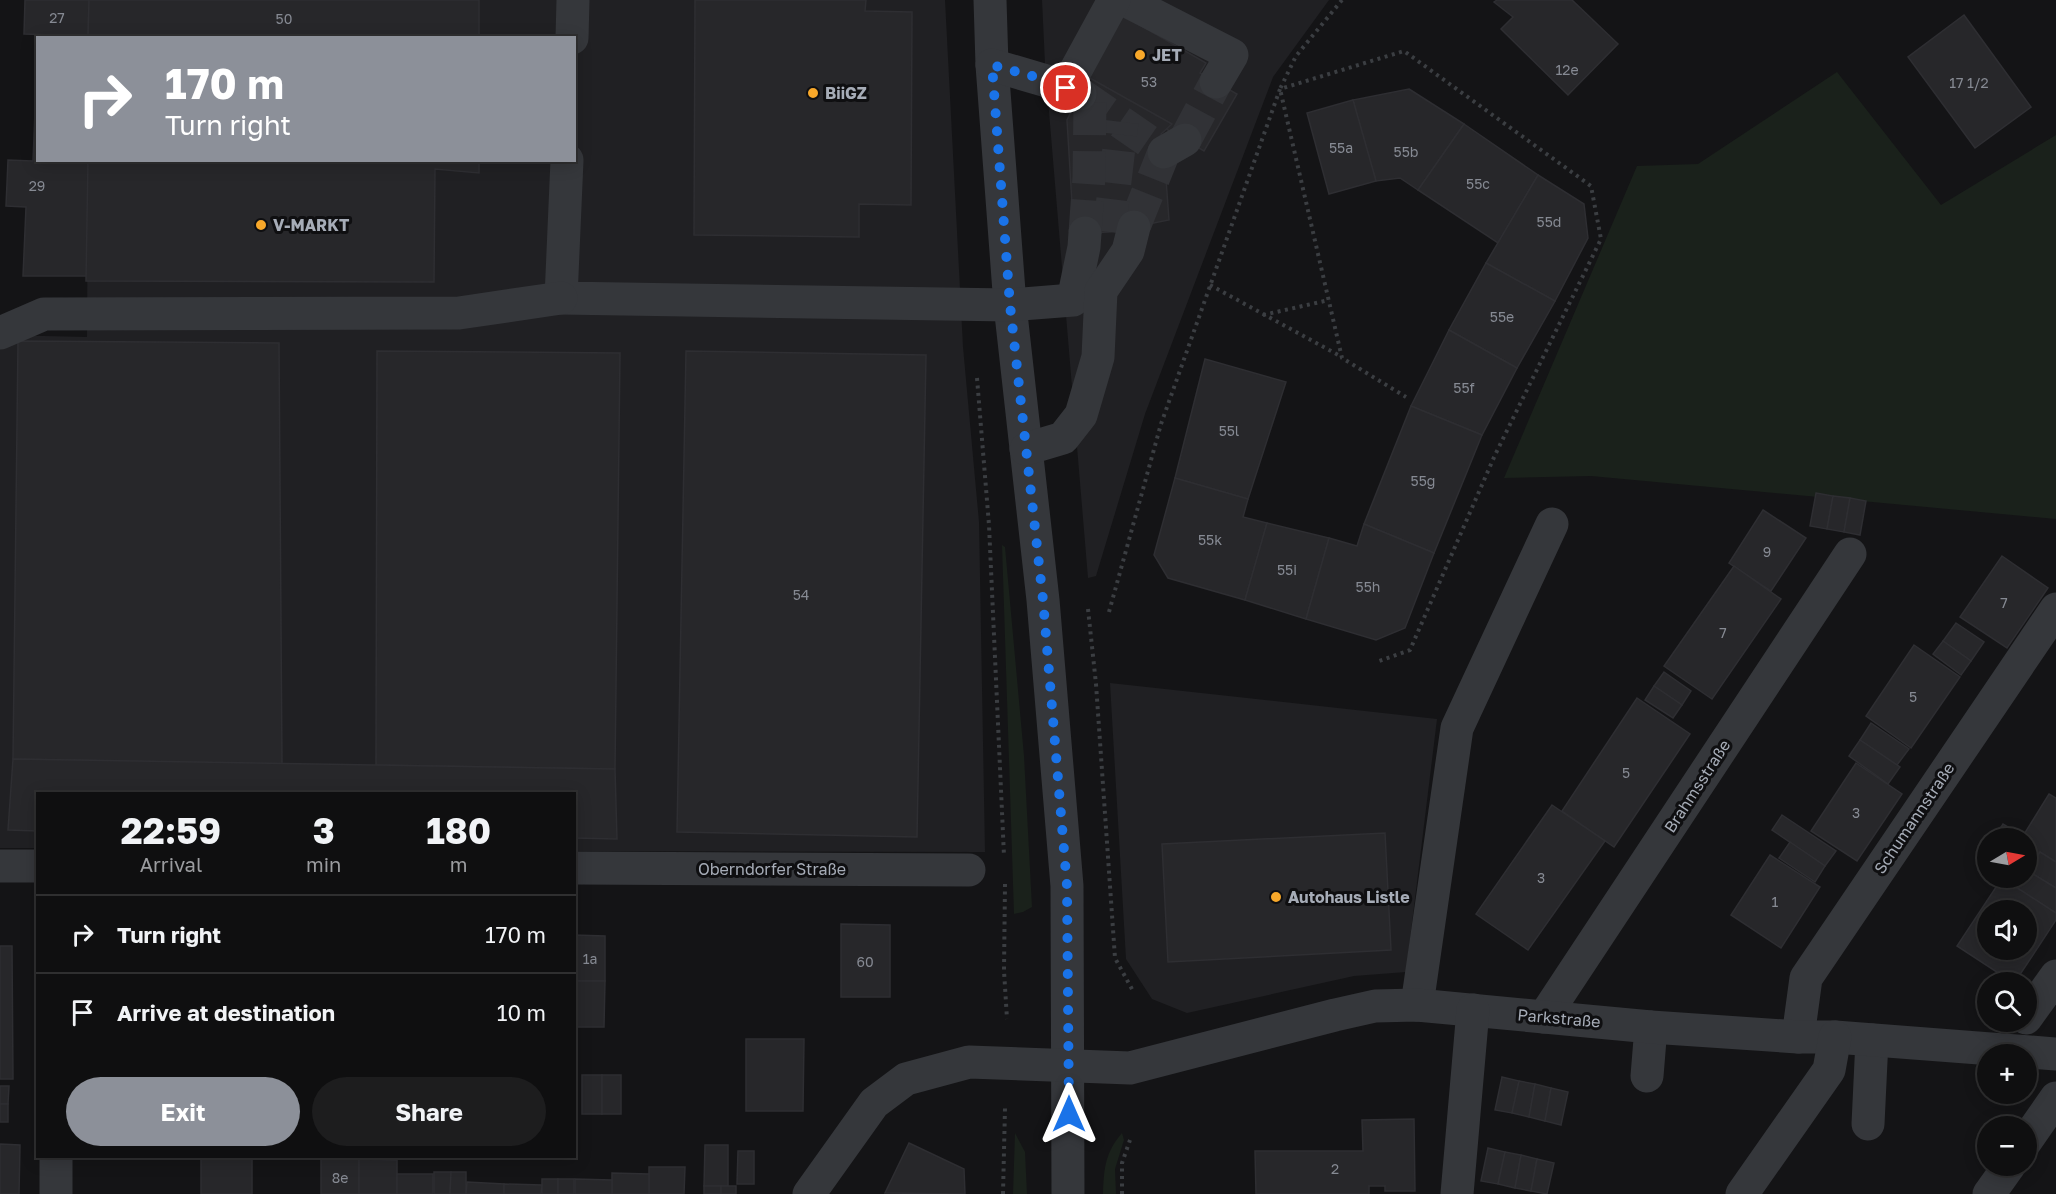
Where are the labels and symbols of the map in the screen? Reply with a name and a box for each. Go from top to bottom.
house number: 27 [49,9,65,26]
house number: 50 [276,10,292,27]
place label: JET [1152,45,1182,65]
marker: JET [1133,48,1147,62]
house number: 12e [1555,61,1579,78]
pin [1040,62,1091,113]
house number: 53 [1141,73,1157,90]
house number: 17 1/2 [1949,74,1989,91]
place label: BiiGZ [825,83,867,103]
marker: BiiGZ [806,86,820,100]
house number: 55a [1329,139,1353,156]
house number: 55b [1394,143,1418,160]
house number: 55c [1466,175,1490,192]
house number: 29 [29,177,45,194]
house number: 55d [1537,213,1561,230]
place label: V-MARKT [273,215,350,235]
marker: V-MARKT [254,218,268,232]
house number: 55e [1490,308,1514,325]
house number: 55f [1453,379,1475,396]
house number: 55l [1219,422,1239,439]
house number: 55g [1411,472,1435,489]
house number: 55k [1198,531,1222,548]
house number: 9 [1763,543,1771,560]
house number: 55i [1277,561,1297,578]
house number: 55h [1356,578,1380,595]
house number: 54 [793,586,809,603]
house number: 7 [2000,594,2008,611]
house number: 7 [1719,624,1727,641]
house number: 5 [1909,688,1917,705]
street label: Brahmsstraße [1660,736,1734,836]
street label: Schumannstraße [1869,759,1959,877]
house number: 5 [1622,764,1630,781]
house number: 3 [1852,804,1860,821]
north arrow [1977,828,2037,888]
street label: Oberndorfer Straße [698,859,846,879]
house number: 3 [1537,869,1545,886]
place label: Autohaus Listle [1288,887,1410,907]
marker: Autohaus Listle [1269,890,1283,904]
house number: 1 [1772,893,1779,910]
house number: 1a [583,950,597,967]
house number: 60 [856,953,874,970]
street label: Parkstraße [1517,1004,1601,1032]
position arrow [1037,1082,1101,1146]
house number: 2 [1331,1160,1339,1177]
house number: 8e [332,1169,348,1186]

